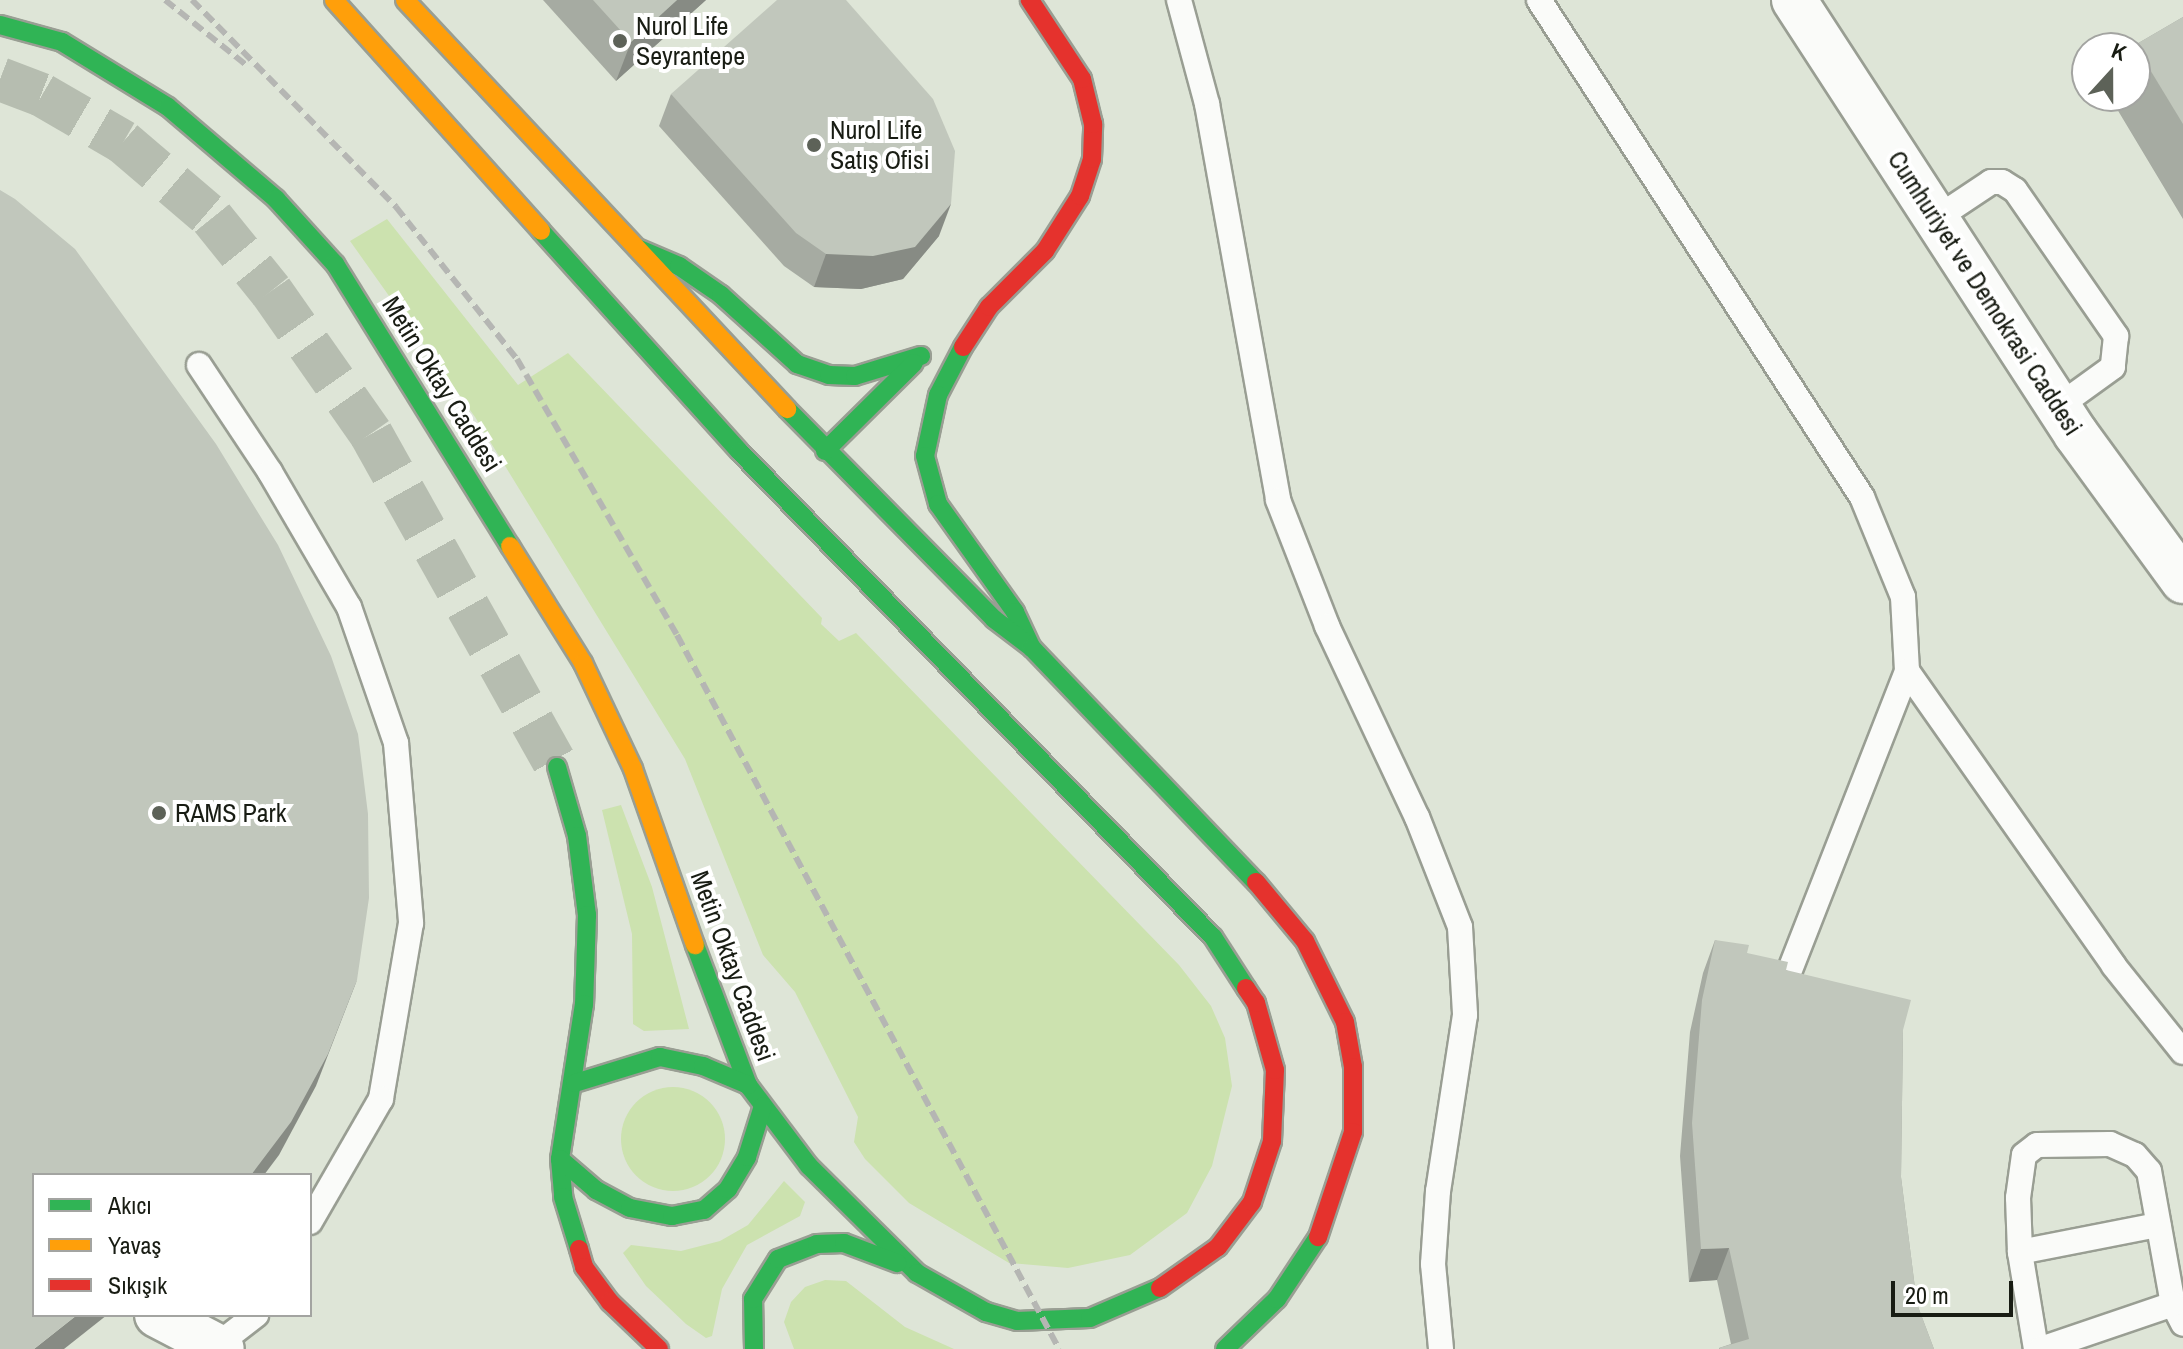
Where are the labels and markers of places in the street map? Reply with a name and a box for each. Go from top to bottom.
place label: Nurol Life Seyrantepe [636,10,745,72]
marker: Nurol Life Seyrantepe [611,32,629,50]
place label: Nurol Life Satış Ofisi [830,114,930,176]
marker: Nurol Life Satış Ofisi [805,136,823,154]
place label: RAMS Park [175,797,286,829]
marker: RAMS Park [150,804,168,822]

